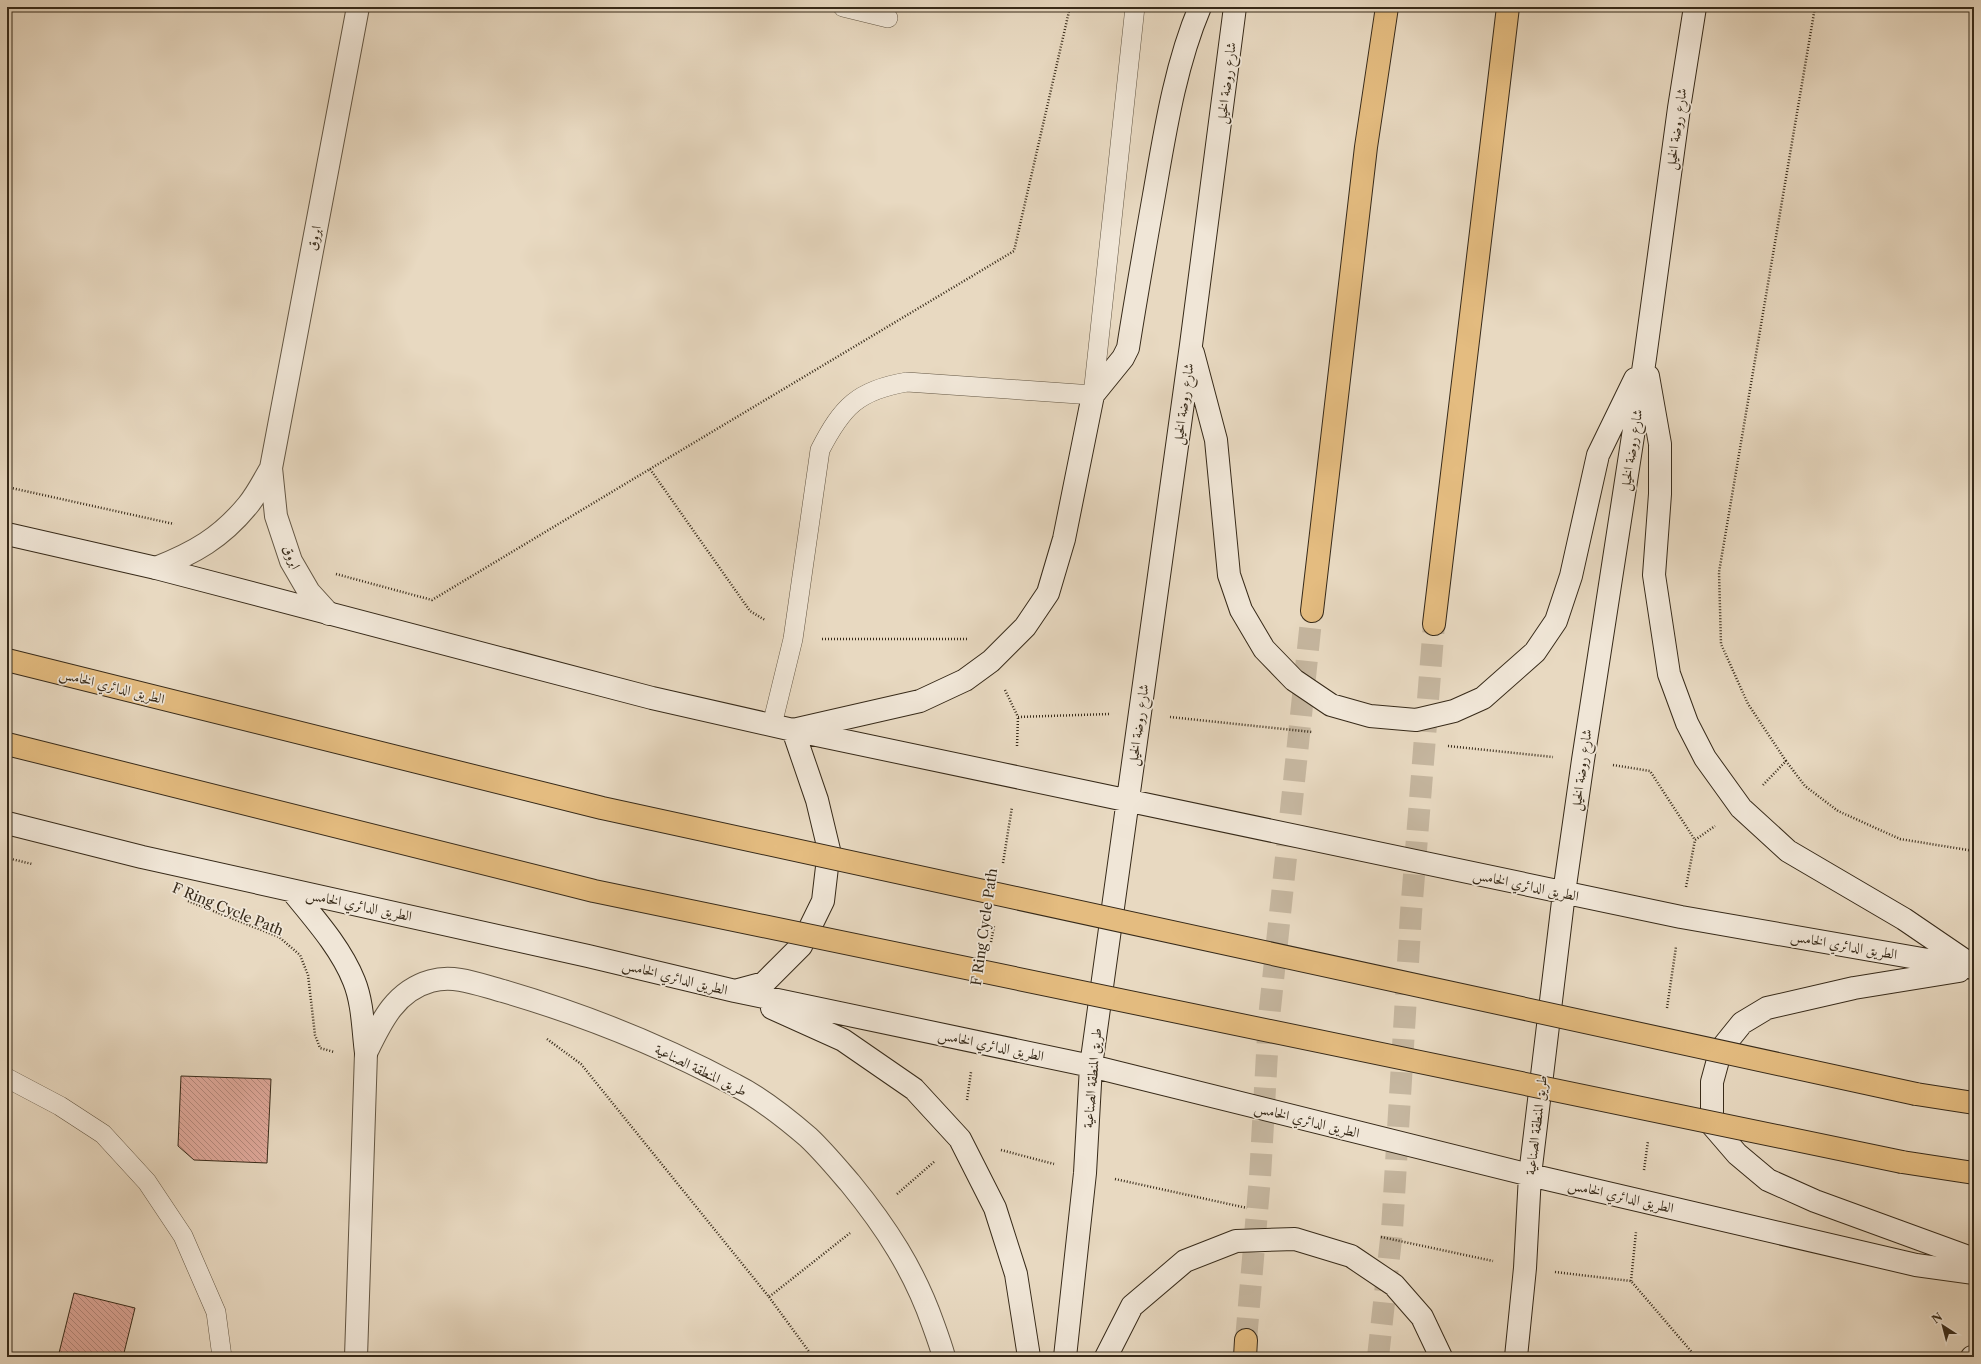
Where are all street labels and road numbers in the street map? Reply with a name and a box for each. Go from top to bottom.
street label: شارع روضة الخيل [1212,41,1243,125]
street label: شارع روضة الخيل [1661,87,1694,171]
street label: ابروق [303,224,325,252]
street label: شارع روضة الخيل [1168,362,1201,446]
street label: شارع روضة الخيل [1616,408,1649,493]
street label: ابروق [279,542,305,572]
street label: الطريق الدائري الخامس [57,664,166,711]
street label: شارع روضة الخيل [1123,683,1156,767]
street label: شارع روضة الخيل [1566,728,1599,812]
street label: الطريق الدائري الخامس [1471,865,1581,908]
street label: F Ring Cycle Path [967,867,1001,987]
street label: F Ring Cycle Path [170,879,286,940]
street label: الطريق الدائري الخامس [304,885,414,928]
street label: الطريق الدائري الخامس [1789,927,1899,966]
street label: الطريق الدائري الخامس [620,955,729,1002]
street label: الطريق الدائري الخامس [936,1025,1046,1068]
street label: طريق المنطقة الصناعية [1079,1027,1105,1129]
street label: طريق المنطقة الصناعية [652,1040,750,1100]
street label: طريق المنطقة الصناعية [1521,1074,1551,1176]
street label: الطريق الدائري الخامس [1252,1098,1361,1145]
street label: الطريق الدائري الخامس [1566,1175,1676,1220]

